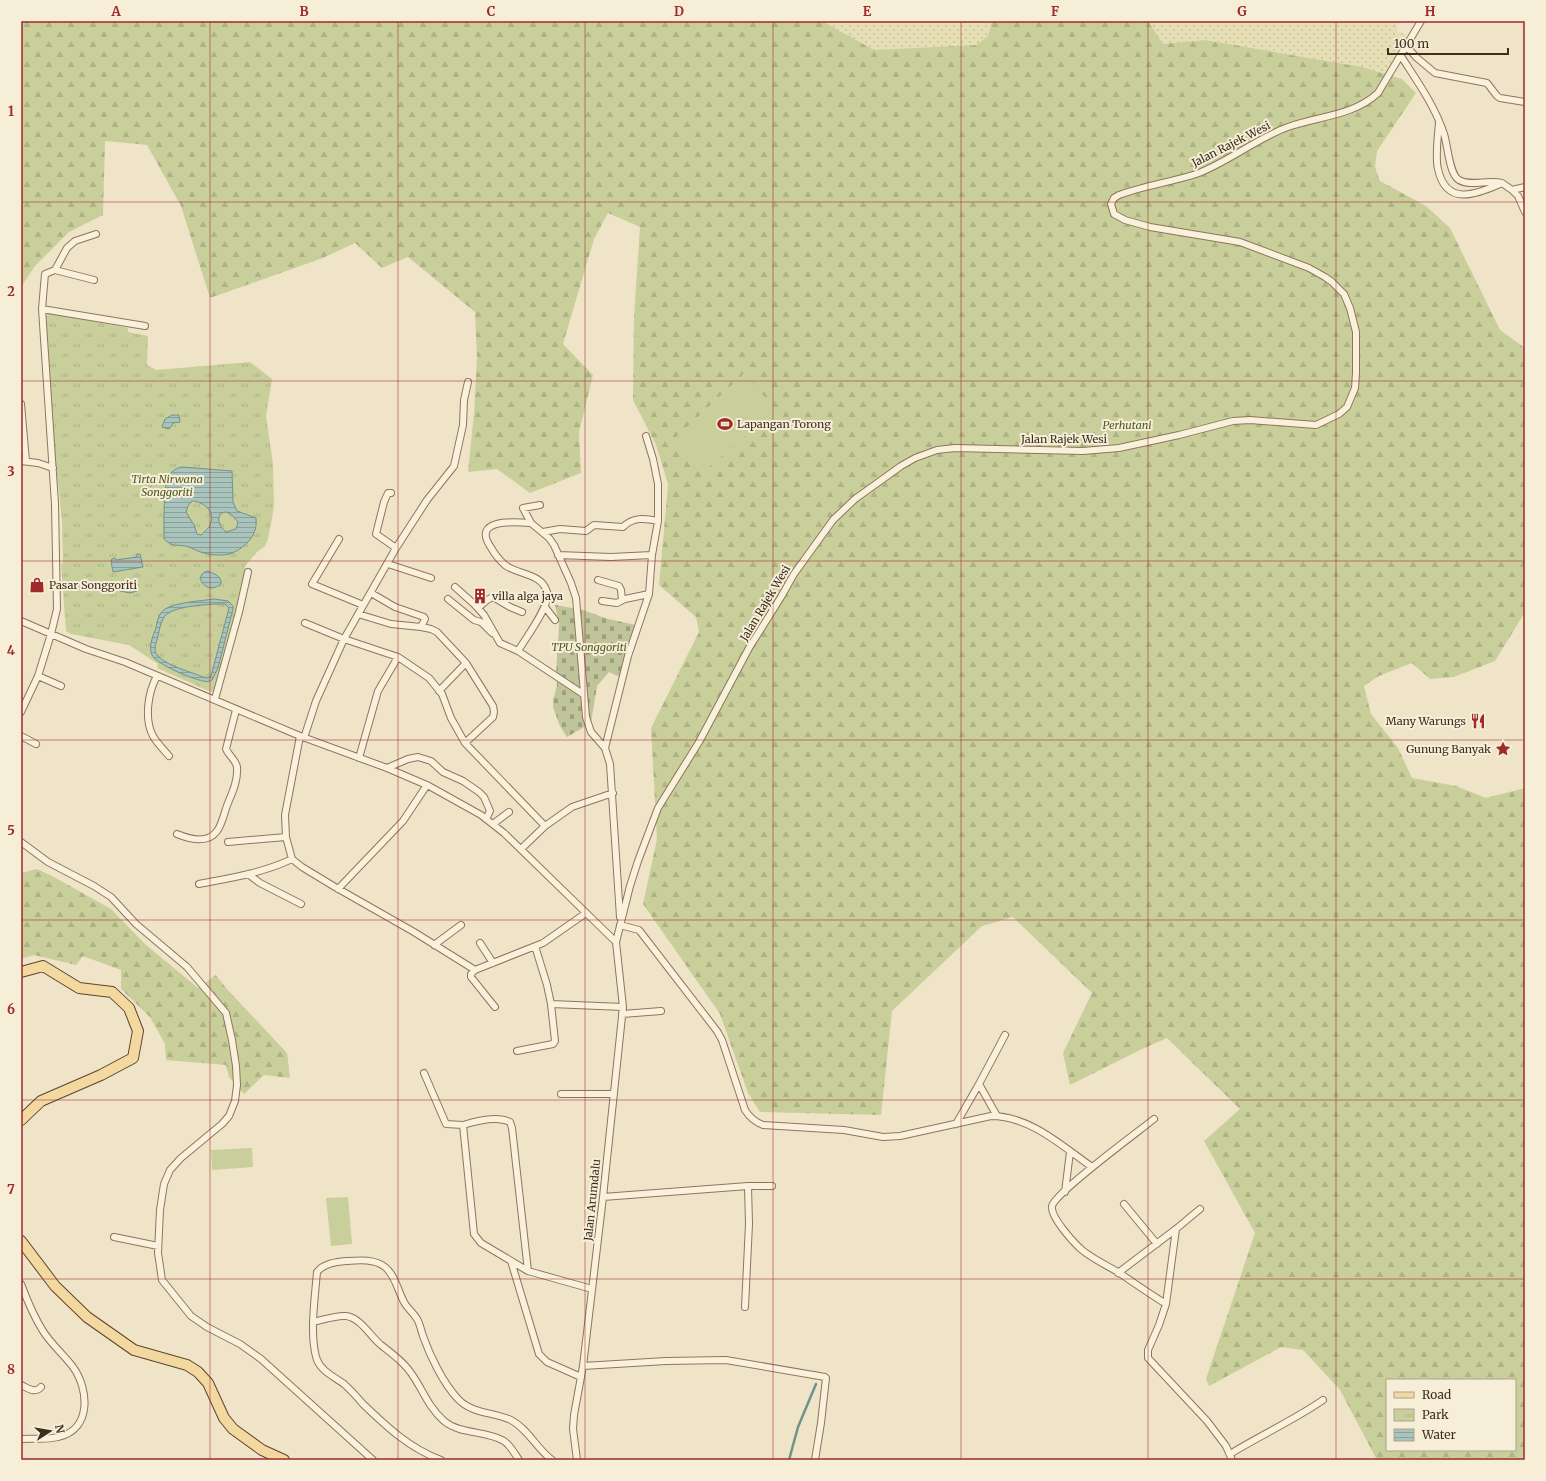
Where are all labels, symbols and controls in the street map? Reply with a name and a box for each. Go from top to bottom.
text: A [110,3,121,20]
text: B [299,3,309,20]
text: C [487,3,496,20]
text: D [674,3,684,20]
text: E [863,3,872,20]
text: F [1051,3,1059,20]
text: G [1237,3,1247,20]
text: H [1425,3,1436,20]
scale bar [1388,30,1508,56]
text: 100 m [1394,36,1429,51]
text: 1 [8,103,14,120]
street label: Jalan Rajek Wesi [1189,118,1273,170]
text: 2 [7,283,15,300]
sports icon: Lapangan Torong [716,415,734,433]
place label: Lapangan Torong [737,417,831,431]
park label: Perhutani [1102,418,1152,432]
street label: Jalan Rajek Wesi [1020,432,1108,446]
text: 3 [7,463,15,480]
park label: Tirta Nirwana Songgoriti [131,472,203,499]
street label: Jalan Rajek Wesi [736,562,793,644]
shop icon: Pasar Songgoriti [28,576,46,594]
place label: Pasar Songgoriti [49,578,138,592]
building icon: villa alga jaya [471,587,489,605]
place label: villa alga jaya [491,589,563,603]
park label: TPU Songgoriti [551,640,627,654]
text: 4 [7,642,16,659]
restaurant icon: Many Warungs [1469,712,1487,730]
place label: Many Warungs [1386,714,1466,728]
place icon: Gunung Banyak [1494,740,1512,758]
place label: Gunung Banyak [1406,742,1491,756]
text: 5 [7,822,15,839]
text: 6 [7,1001,15,1018]
street label: Jalan Arumdalu [581,1158,603,1243]
text: 7 [7,1181,15,1198]
text: 8 [7,1361,15,1378]
legend [1386,1379,1516,1451]
text: Road [1422,1387,1451,1402]
text: Park [1422,1407,1449,1422]
north arrow [30,1411,70,1451]
text: N [52,1423,68,1435]
text: Water [1421,1427,1457,1442]

